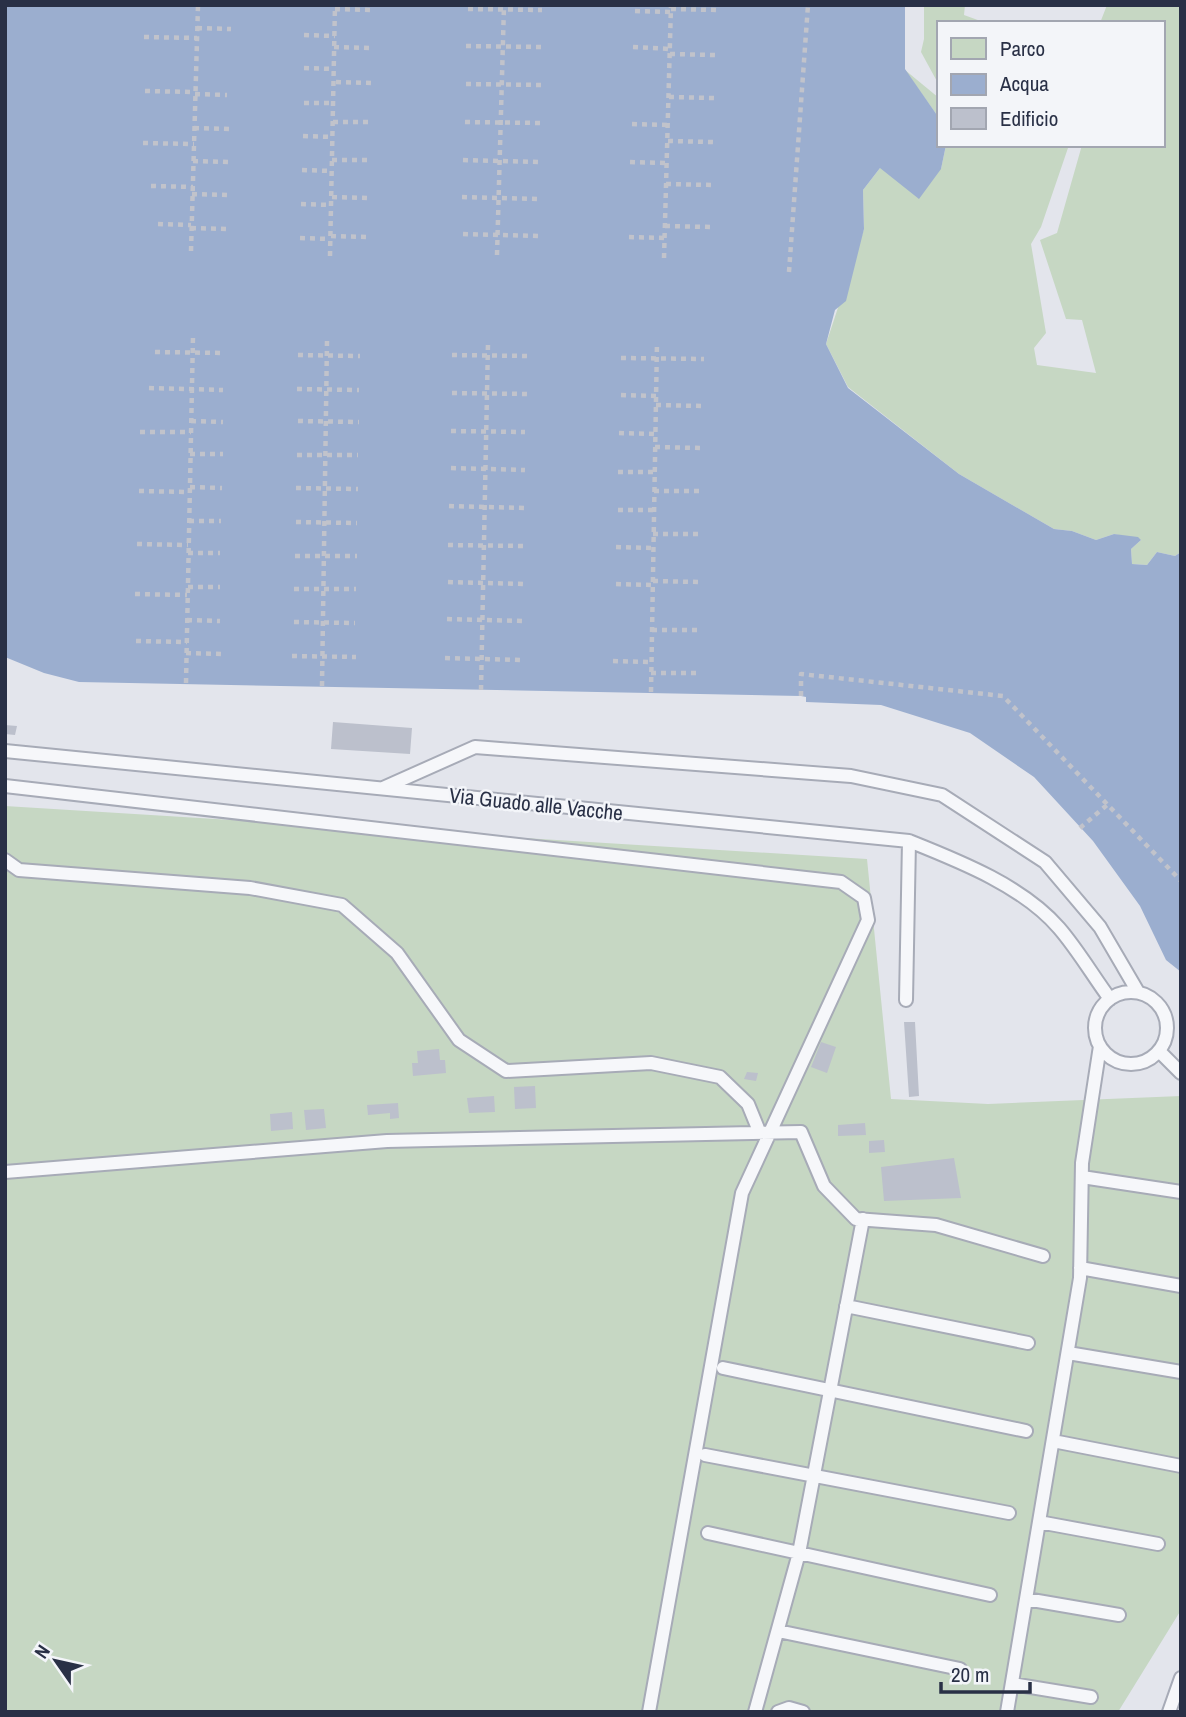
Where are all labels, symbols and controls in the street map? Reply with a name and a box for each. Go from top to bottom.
legend [937,21,1165,147]
text: Parco [1000,34,1045,63]
text: Acqua [999,69,1049,98]
text: Edificio [1000,104,1058,133]
street label: Via Guado alle Vacche [448,780,624,828]
north arrow [21,1626,91,1696]
text: N [28,1640,56,1663]
scale bar [941,1650,1030,1694]
text: 20 m [951,1660,989,1689]

